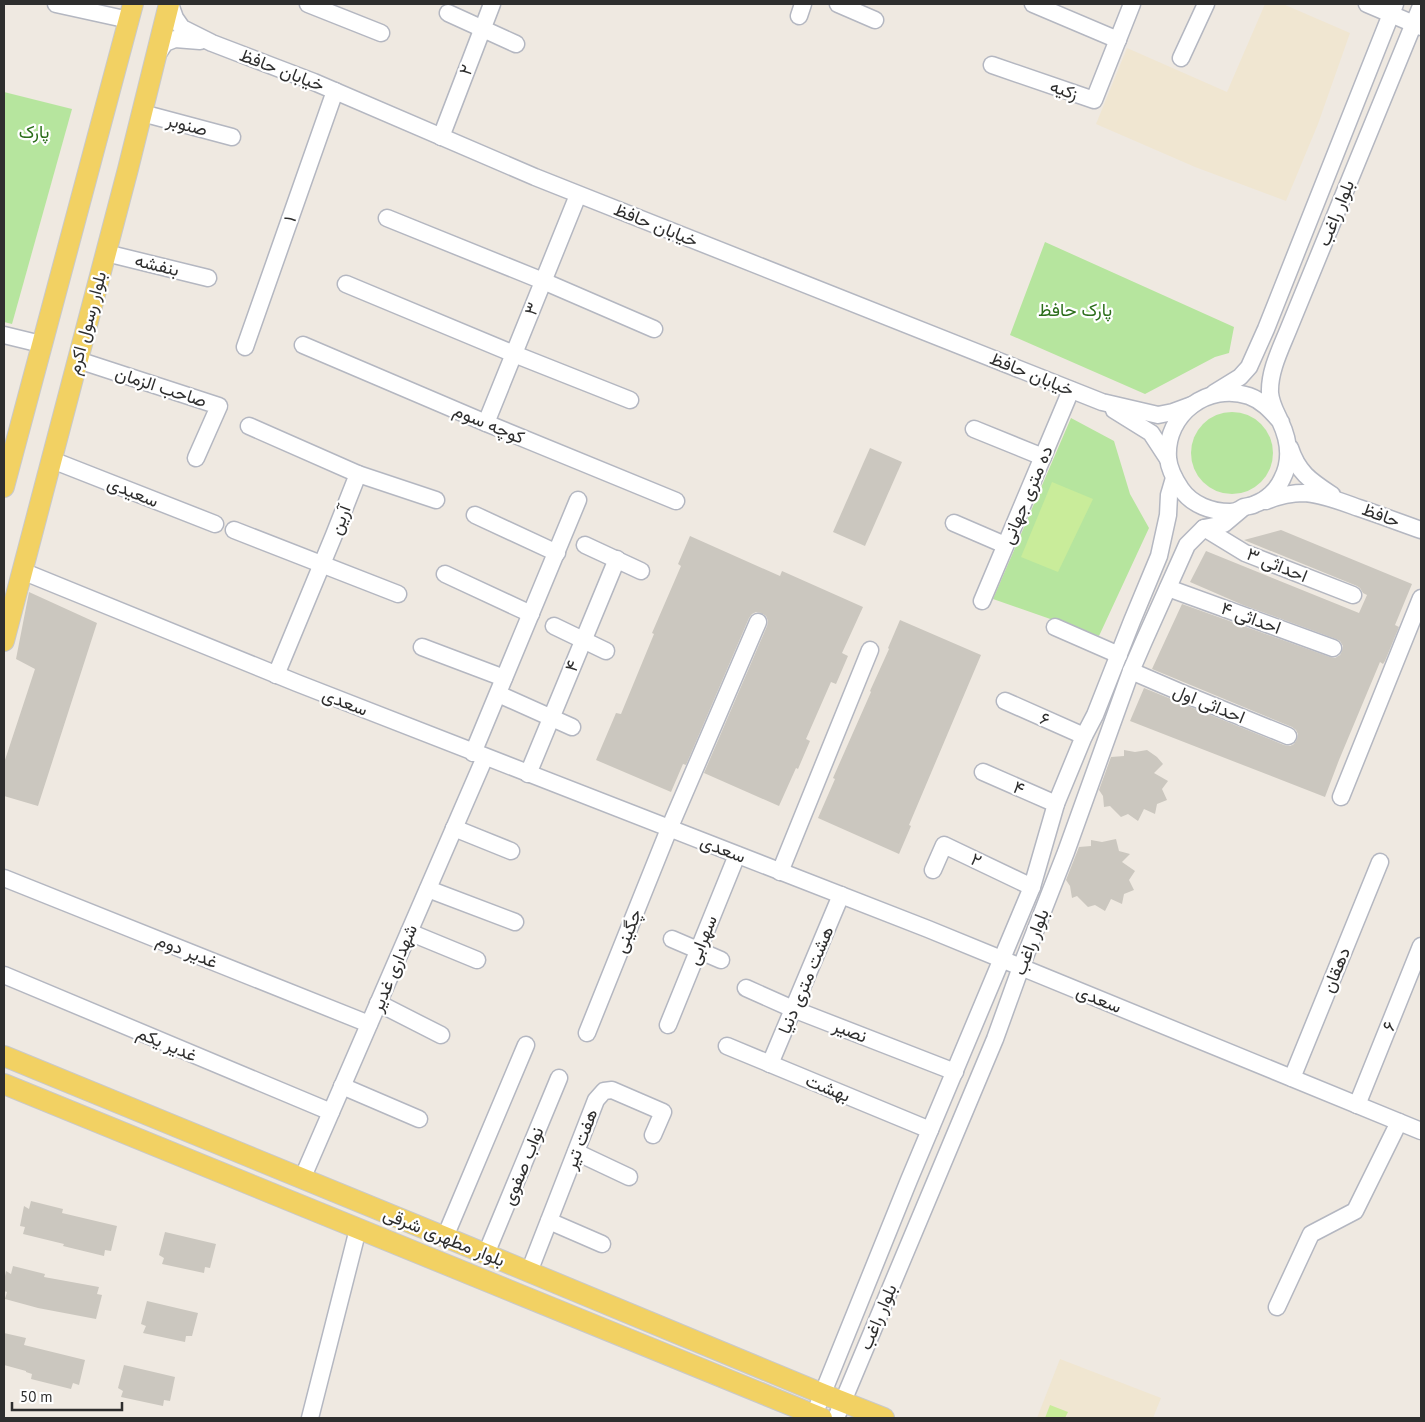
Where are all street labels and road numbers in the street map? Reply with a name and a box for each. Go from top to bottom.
street label: خیابان حافظ [236,43,328,96]
street label: ۲ [453,61,478,78]
street label: زکیه [1047,74,1081,105]
street label: صنوبر [163,108,210,141]
street label: بلوار راغب [1312,176,1359,249]
street label: خیابان حافظ [611,197,702,252]
street label: ۱ [278,213,301,225]
street label: بنفشه [133,248,182,281]
street label: بلوار رسول اکرم [62,269,112,377]
street label: ۳ [519,299,544,319]
street label: خیابان حافظ [987,346,1078,401]
street label: صاحب الزمان [113,361,210,412]
street label: کوچه سوم [450,398,528,450]
street label: ده متری جهانی [995,442,1058,548]
street label: سعیدی [104,471,162,512]
street label: حافظ [1359,497,1403,532]
street label: آرین [324,500,356,538]
street label: احداثی ۳ [1243,542,1311,587]
street label: احداثی ۴ [1218,596,1284,639]
street label: ۴ [559,657,584,675]
street label: احداثی اول [1170,679,1249,728]
street label: سعدی [319,682,371,721]
street label: ۶ [1037,706,1054,731]
street label: ۴ [1010,775,1029,800]
street label: سعدی [697,829,749,868]
street label: ۲ [967,847,985,872]
street label: چگینی [608,905,648,957]
street label: بلوار راغب [1007,905,1054,978]
street label: سهرابی [681,912,722,968]
street label: شهداری غدیر [364,921,422,1016]
street label: هشت متری دنیا [773,923,839,1037]
street label: غدیر دوم [153,928,221,974]
street label: دهقان [1316,944,1355,996]
street label: سعدی [1073,979,1125,1018]
street label: نصیر [829,1013,871,1047]
street label: ۶ [1376,1017,1401,1034]
street label: غدیر یکم [133,1021,201,1067]
street label: بهشت [802,1068,854,1107]
street label: هفت تیر [558,1105,602,1173]
street label: نواب صفوی [496,1123,549,1208]
street label: بلوار مطهری شرقی [380,1202,508,1271]
street label: بلوار راغب [853,1280,902,1353]

